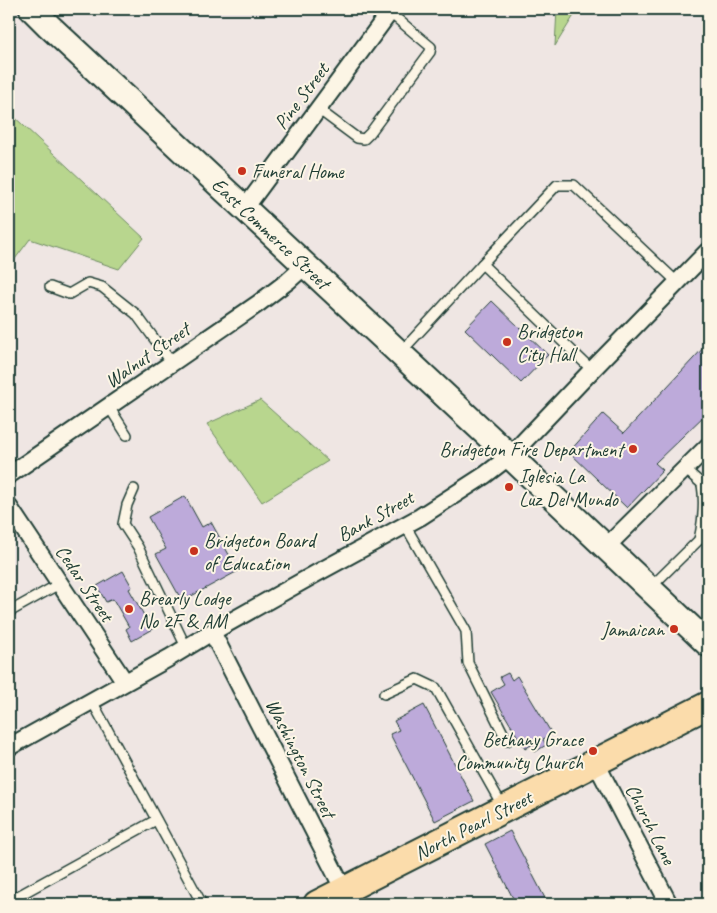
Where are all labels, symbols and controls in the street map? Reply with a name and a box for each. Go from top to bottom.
street label: Pine Street [268,56,336,134]
place label: Funeral Home [252,159,345,184]
marker: Funeral Home [236,165,248,177]
street label: East Commerce Street [206,172,337,297]
street label: Walnut Street [100,315,197,394]
place label: Bridgeton City Hall [517,319,584,367]
marker: Bridgeton City Hall [501,336,513,348]
place label: Bridgeton Fire Department [440,437,626,462]
marker: Bridgeton Fire Department [627,443,639,455]
place label: Iglesia La Luz Del Mundo [519,464,619,512]
marker: Iglesia La Luz Del Mundo [503,481,515,493]
street label: Bank Street [333,484,420,548]
place label: Bridgeton Board of Education [204,528,318,576]
street label: Cedar Street [50,540,121,628]
marker: Bridgeton Board of Education [188,545,200,557]
place label: Brearly Lodge No 2F & AM [139,586,232,634]
marker: Brearly Lodge No 2F & AM [123,603,135,615]
place label: Jamaican [601,617,665,642]
marker: Jamaican [668,623,680,635]
street label: Washington Street [260,695,343,825]
place label: Bethany Grace Community Church [455,727,584,775]
marker: Bethany Grace Community Church [587,745,599,757]
street label: Church Lane [620,780,682,870]
street label: North Pearl Street [410,784,538,866]

